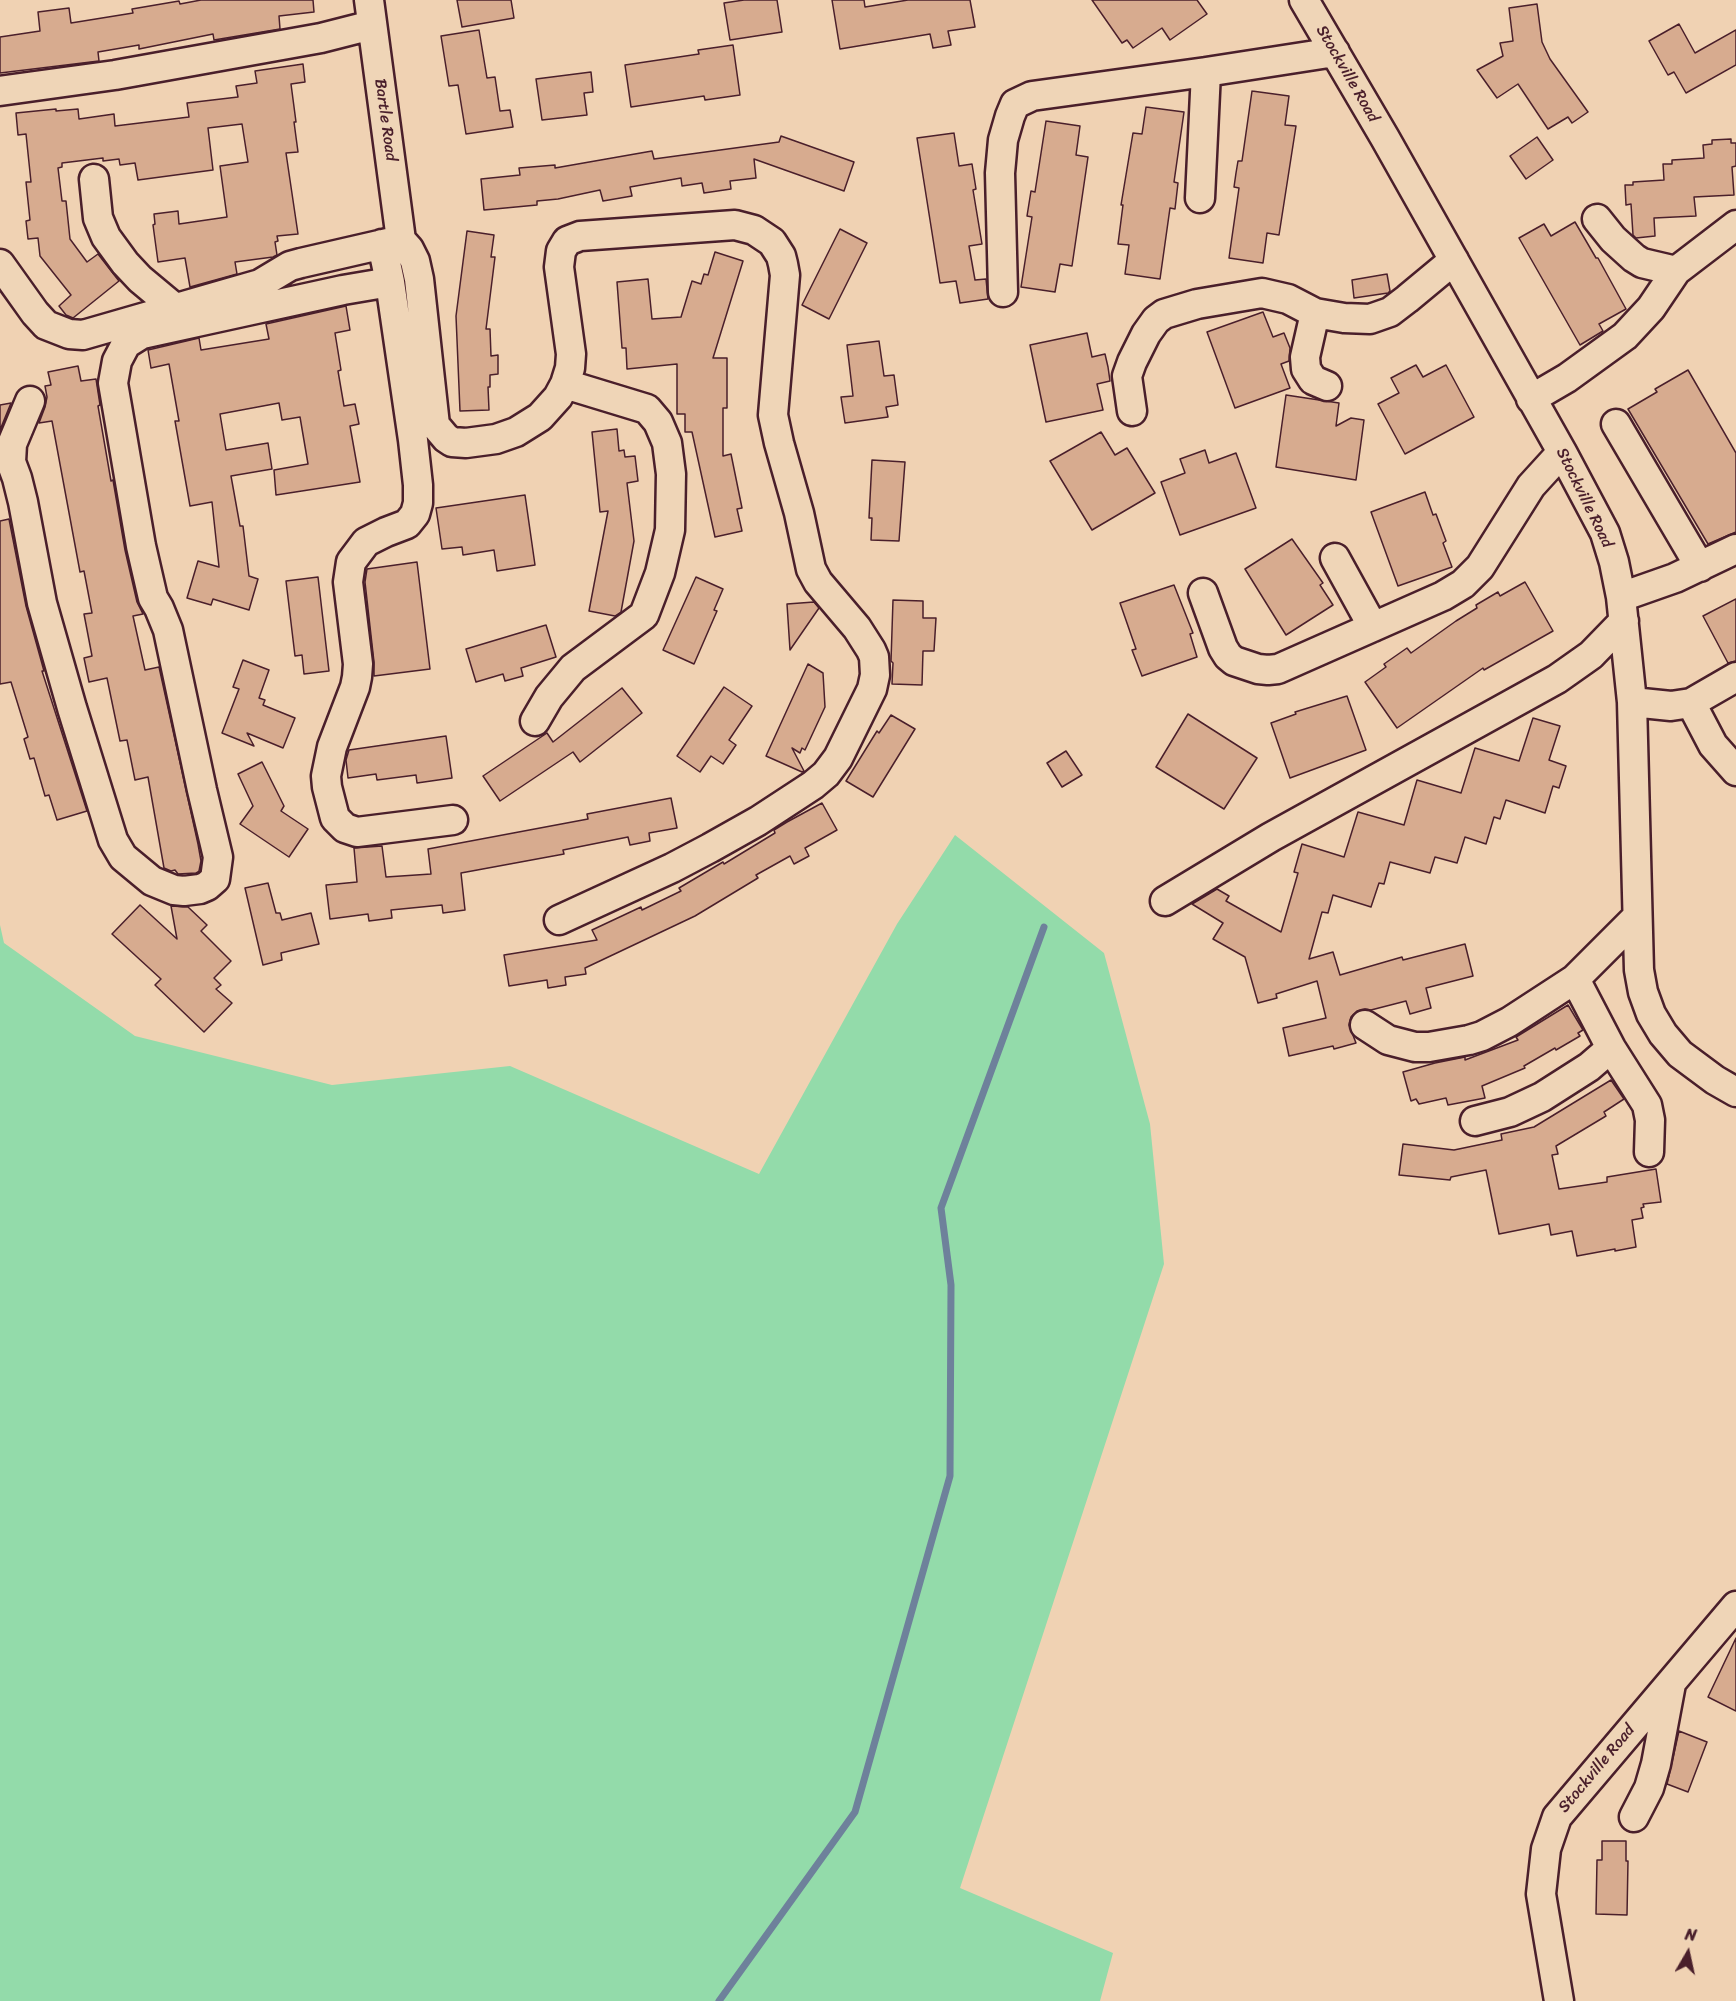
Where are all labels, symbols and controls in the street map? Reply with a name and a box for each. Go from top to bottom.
street label: Stockville Road [1311,22,1383,126]
street label: Bartle Road [370,78,400,162]
street label: Stockville Road [1552,445,1616,551]
street label: Stockville Road [1555,1721,1639,1817]
text: N [1683,1920,1699,1950]
north arrow [1658,1923,1718,1983]

